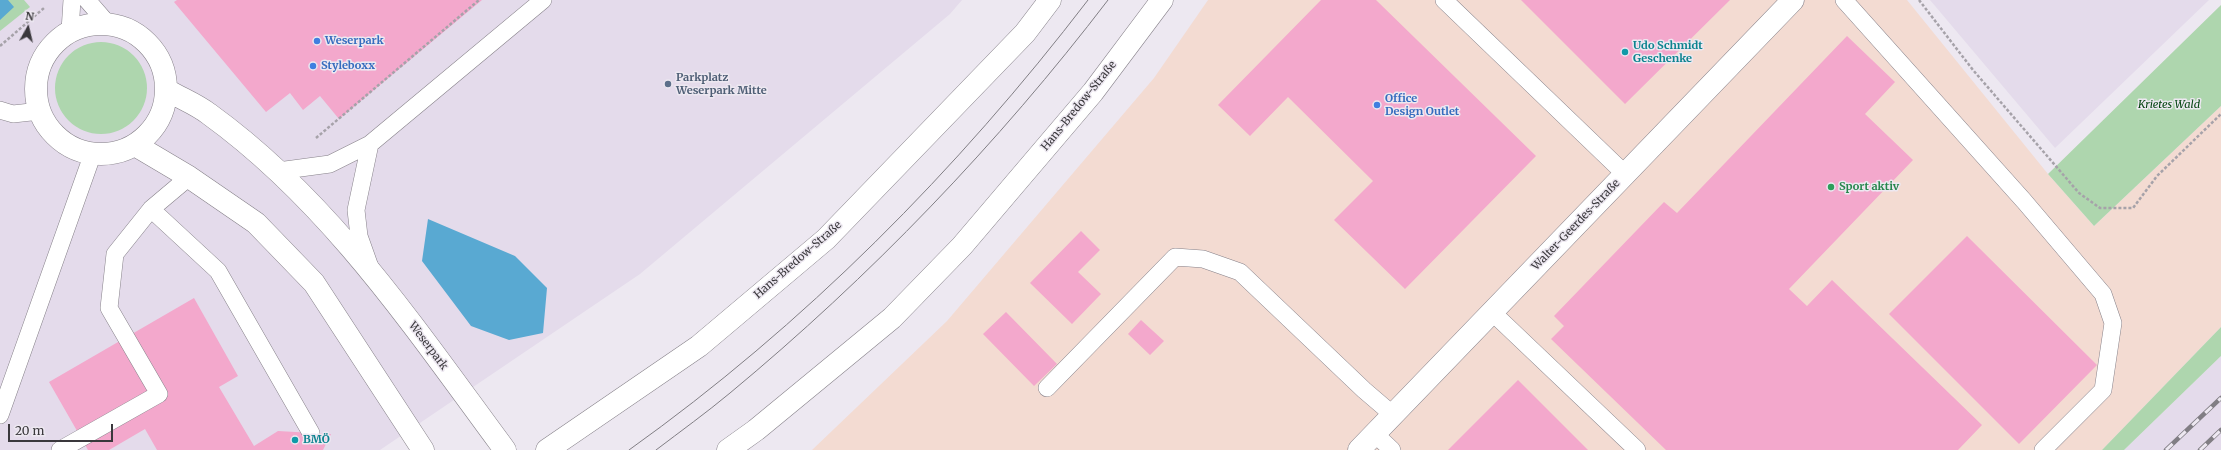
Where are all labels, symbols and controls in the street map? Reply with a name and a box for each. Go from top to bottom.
north arrow [8,8,48,48]
text: N [24,9,35,24]
place label: Weserpark [325,34,384,48]
marker: Weserpark [312,36,322,46]
place label: Udo Schmidt Geschenke [1633,39,1703,65]
marker: Udo Schmidt Geschenke [1620,47,1630,57]
place label: Styleboxx [321,59,375,73]
street label: Hans-Bredow-Straße [1039,59,1119,153]
marker: Styleboxx [308,61,318,71]
place label: Parkplatz Weserpark Mitte [676,71,767,97]
marker: Parkplatz Weserpark Mitte [663,79,673,89]
place label: Office Design Outlet [1385,92,1459,118]
park label: Krietes Wald [2138,98,2200,112]
marker: Office Design Outlet [1372,100,1382,110]
street label: Walter-Geerdes-Straße [1529,177,1623,273]
place label: Sport aktiv [1839,180,1899,194]
marker: Sport aktiv [1826,182,1836,192]
street label: Hans-Bredow-Straße [752,218,844,302]
street label: Weserpark [406,319,450,373]
scale bar [10,416,115,442]
text: 20 m [15,423,44,438]
place label: BMÖ [303,433,330,447]
marker: BMÖ [290,435,300,445]

